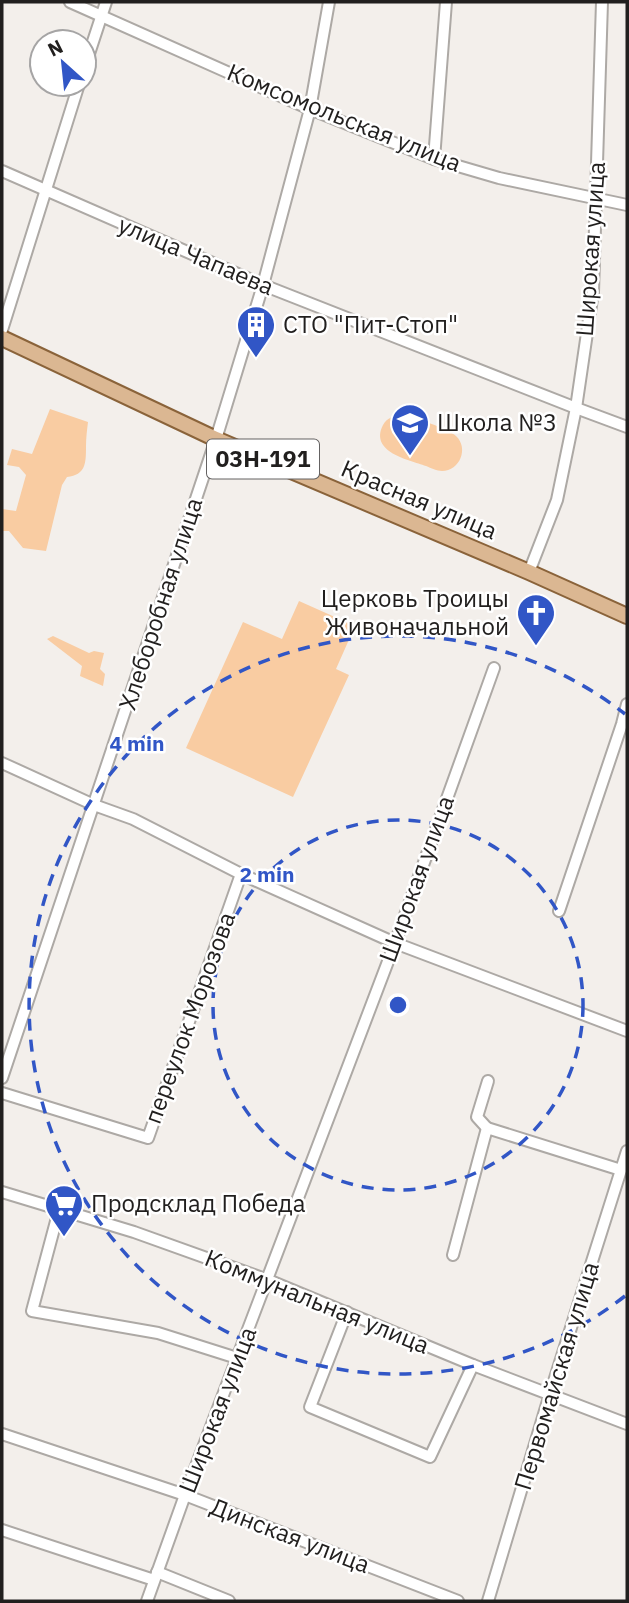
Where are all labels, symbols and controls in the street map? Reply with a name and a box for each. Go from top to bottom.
north arrow [28,28,98,98]
text: N [44,34,67,62]
street label: Комсомольская улица [223,55,466,179]
street label: Широкая улица [568,160,612,337]
street label: улица Чапаева [114,208,279,302]
building icon: СТО "Пит-Стоп" [235,304,277,359]
place label: СТО "Пит-Стоп" [283,308,458,340]
school or university icon: Школа №3 [389,402,431,457]
place label: Школа №3 [437,406,557,438]
road number: 03Н-191 [207,440,319,478]
street label: Красная улица [336,452,502,546]
street label: Хлеборобная улица [111,493,210,714]
place label: Церковь Троицы Живоначальной [321,582,509,642]
church icon: Церковь Троицы Живоначальной [515,592,557,647]
text: 4 min [110,729,164,757]
street label: Широкая улица [371,791,461,966]
text: 2 min [240,860,294,888]
street label: переулок Морозова [136,907,242,1128]
centre of rings [386,993,410,1017]
supermarket icon: Продсклад Победа [43,1183,85,1238]
place label: Продсклад Победа [91,1187,306,1219]
street label: Коммунальная улица [200,1241,434,1361]
street label: Первомайская улица [506,1258,606,1494]
street label: Широкая улица [171,1322,263,1497]
street label: Динская улица [206,1490,375,1580]

